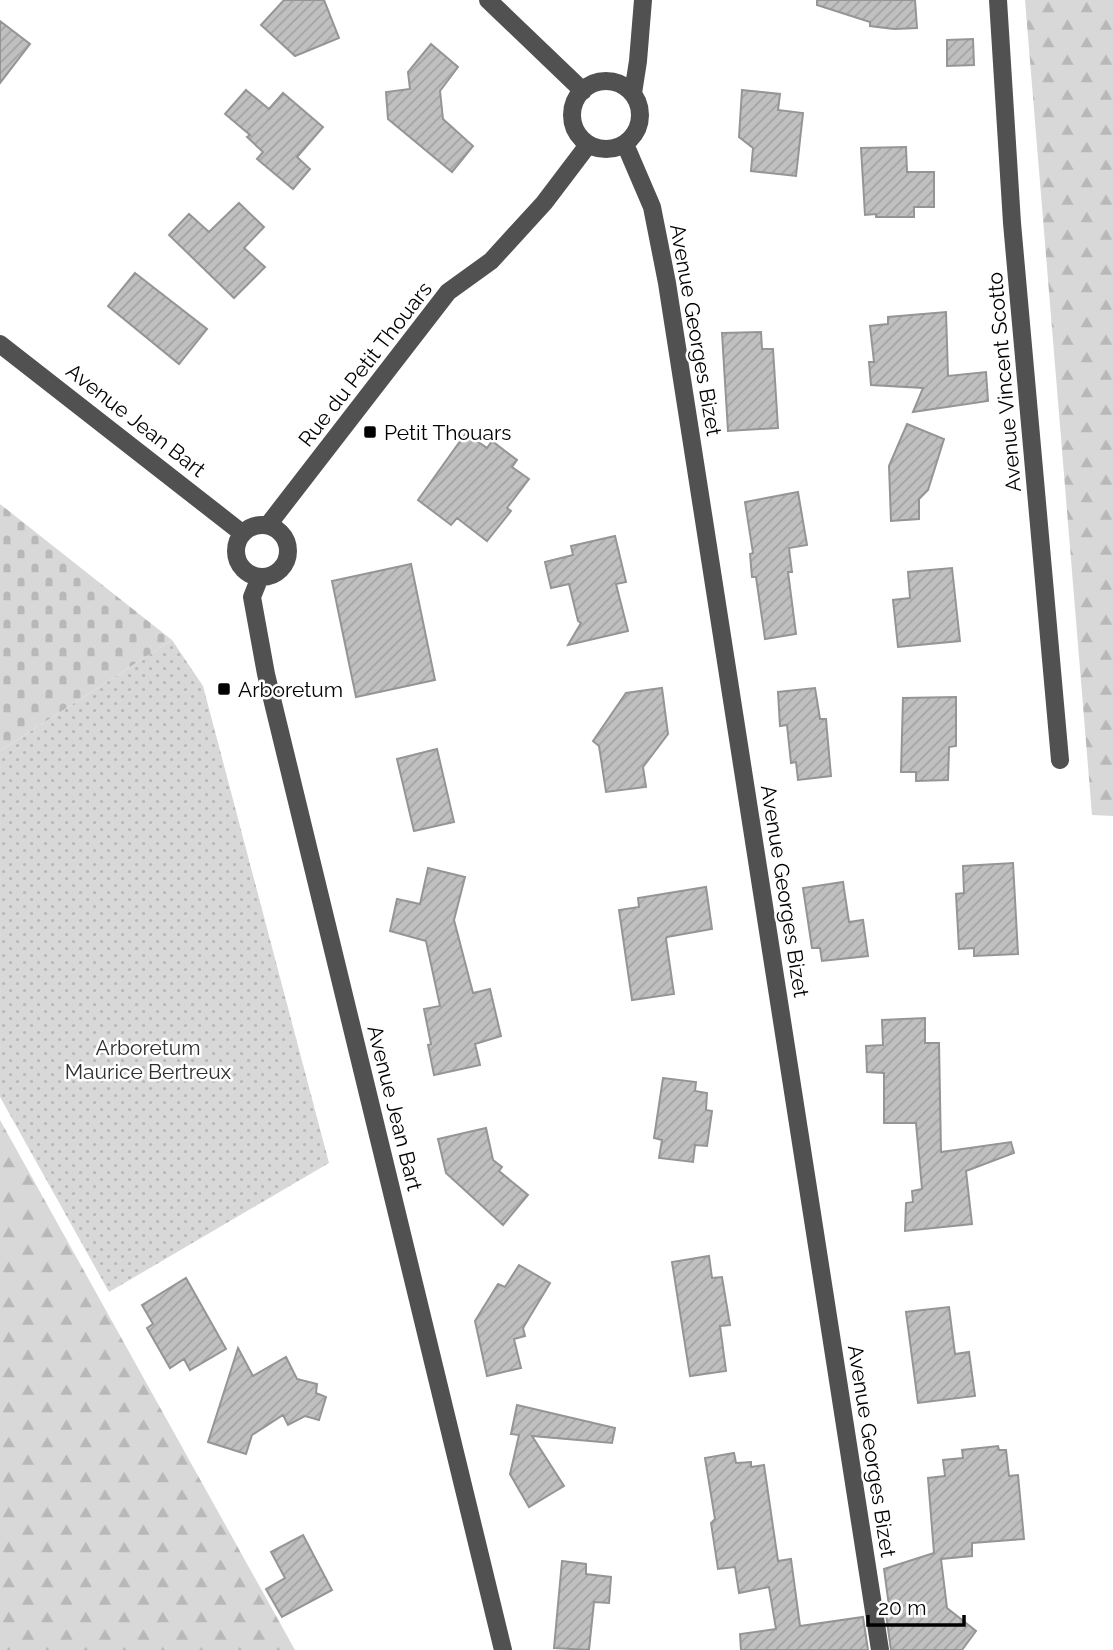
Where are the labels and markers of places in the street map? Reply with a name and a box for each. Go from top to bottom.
place label: Petit Thouars [384,420,511,445]
marker: Petit Thouars [362,424,378,440]
place label: Arboretum [238,677,343,702]
marker: Arboretum [216,681,232,697]

